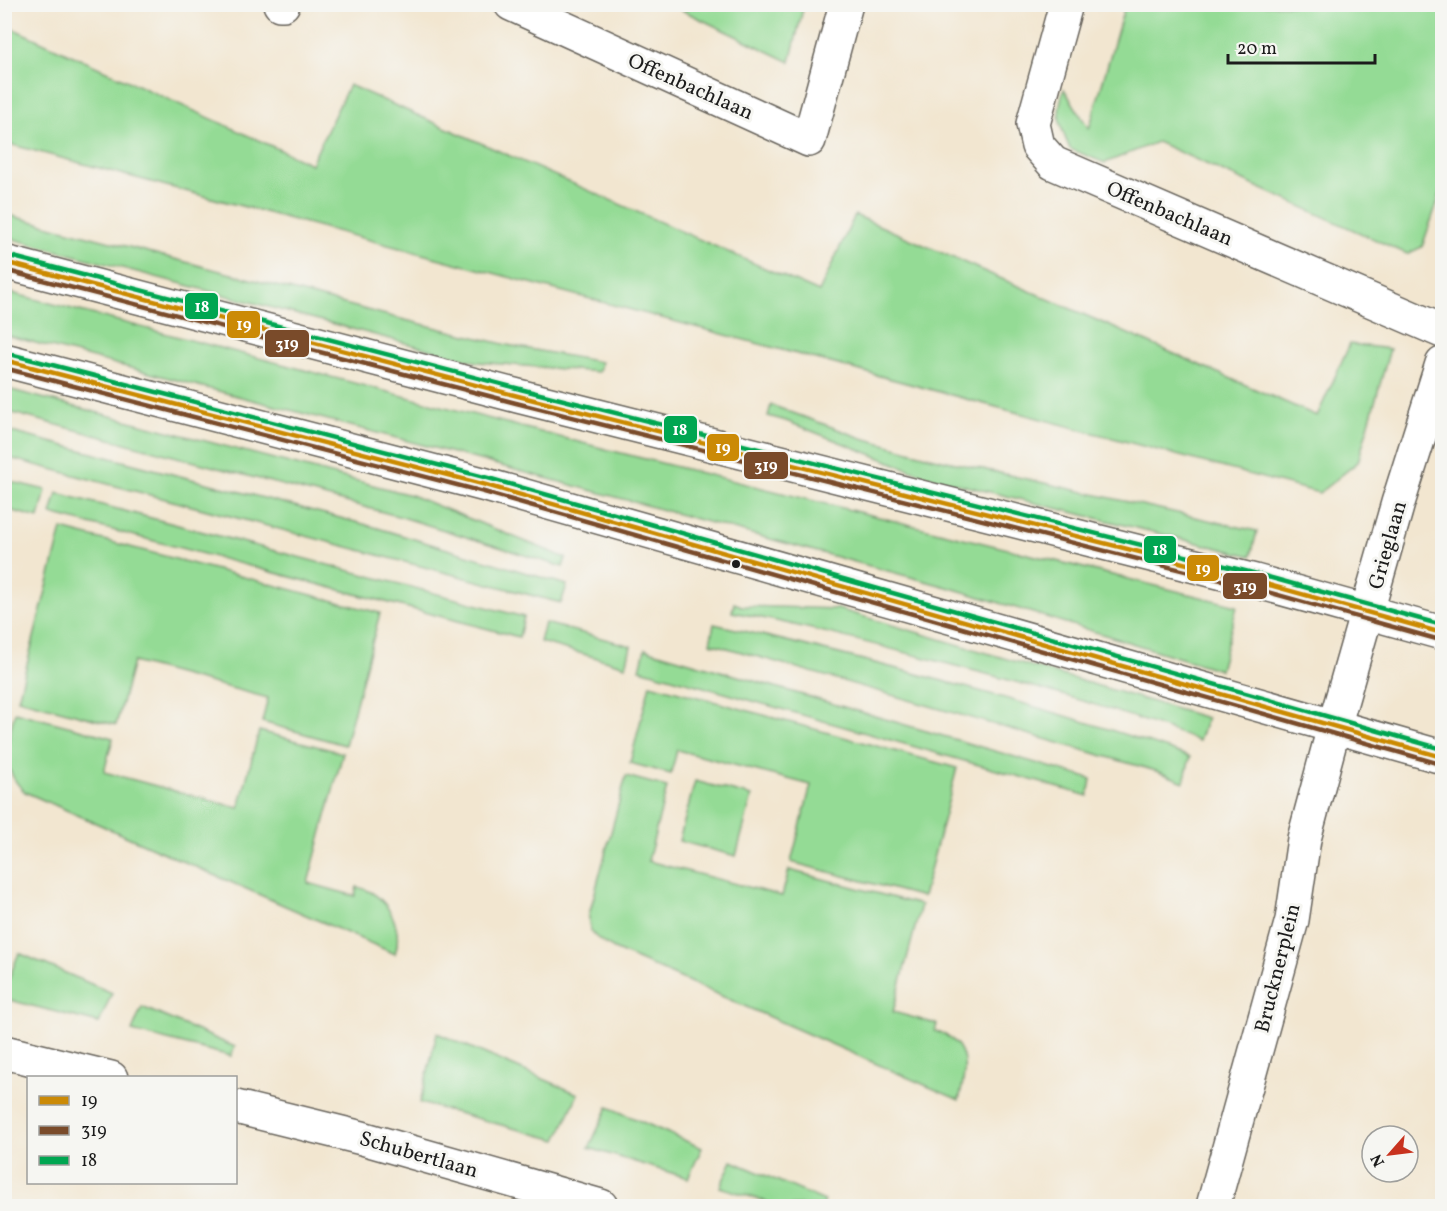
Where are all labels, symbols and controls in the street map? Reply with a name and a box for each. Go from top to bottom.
scale bar [1228,27,1375,65]
text: 20 m [1237,37,1277,62]
street label: Offenbachlaan [623,47,758,128]
street label: Offenbachlaan [1102,175,1237,254]
line badge: 18 [184,292,219,320]
text: 18 [194,297,210,319]
line badge: 19 [226,310,261,339]
text: 19 [236,315,252,337]
line badge: 319 [264,329,310,358]
text: 319 [275,334,299,356]
line badge: 18 [663,415,698,444]
text: 18 [672,420,688,442]
line badge: 19 [706,433,740,462]
text: 19 [715,438,731,460]
line badge: 319 [743,451,789,480]
text: 319 [754,456,778,478]
street label: Grieglaan [1362,498,1415,593]
line badge: 18 [1143,535,1177,564]
text: 18 [1152,540,1168,562]
line badge: 19 [1186,554,1220,582]
unlabelled marker [730,558,742,570]
text: 19 [1195,559,1211,581]
line badge: 319 [1222,572,1268,600]
text: 319 [1233,577,1257,599]
street label: Brucknerplein [1248,901,1309,1036]
legend [27,1076,237,1184]
text: 19 [81,1089,97,1114]
text: 319 [81,1119,107,1144]
north arrow [1360,1124,1420,1184]
street label: Schubertlaan [356,1125,481,1186]
text: 18 [81,1149,97,1174]
text: N [1366,1149,1391,1170]

